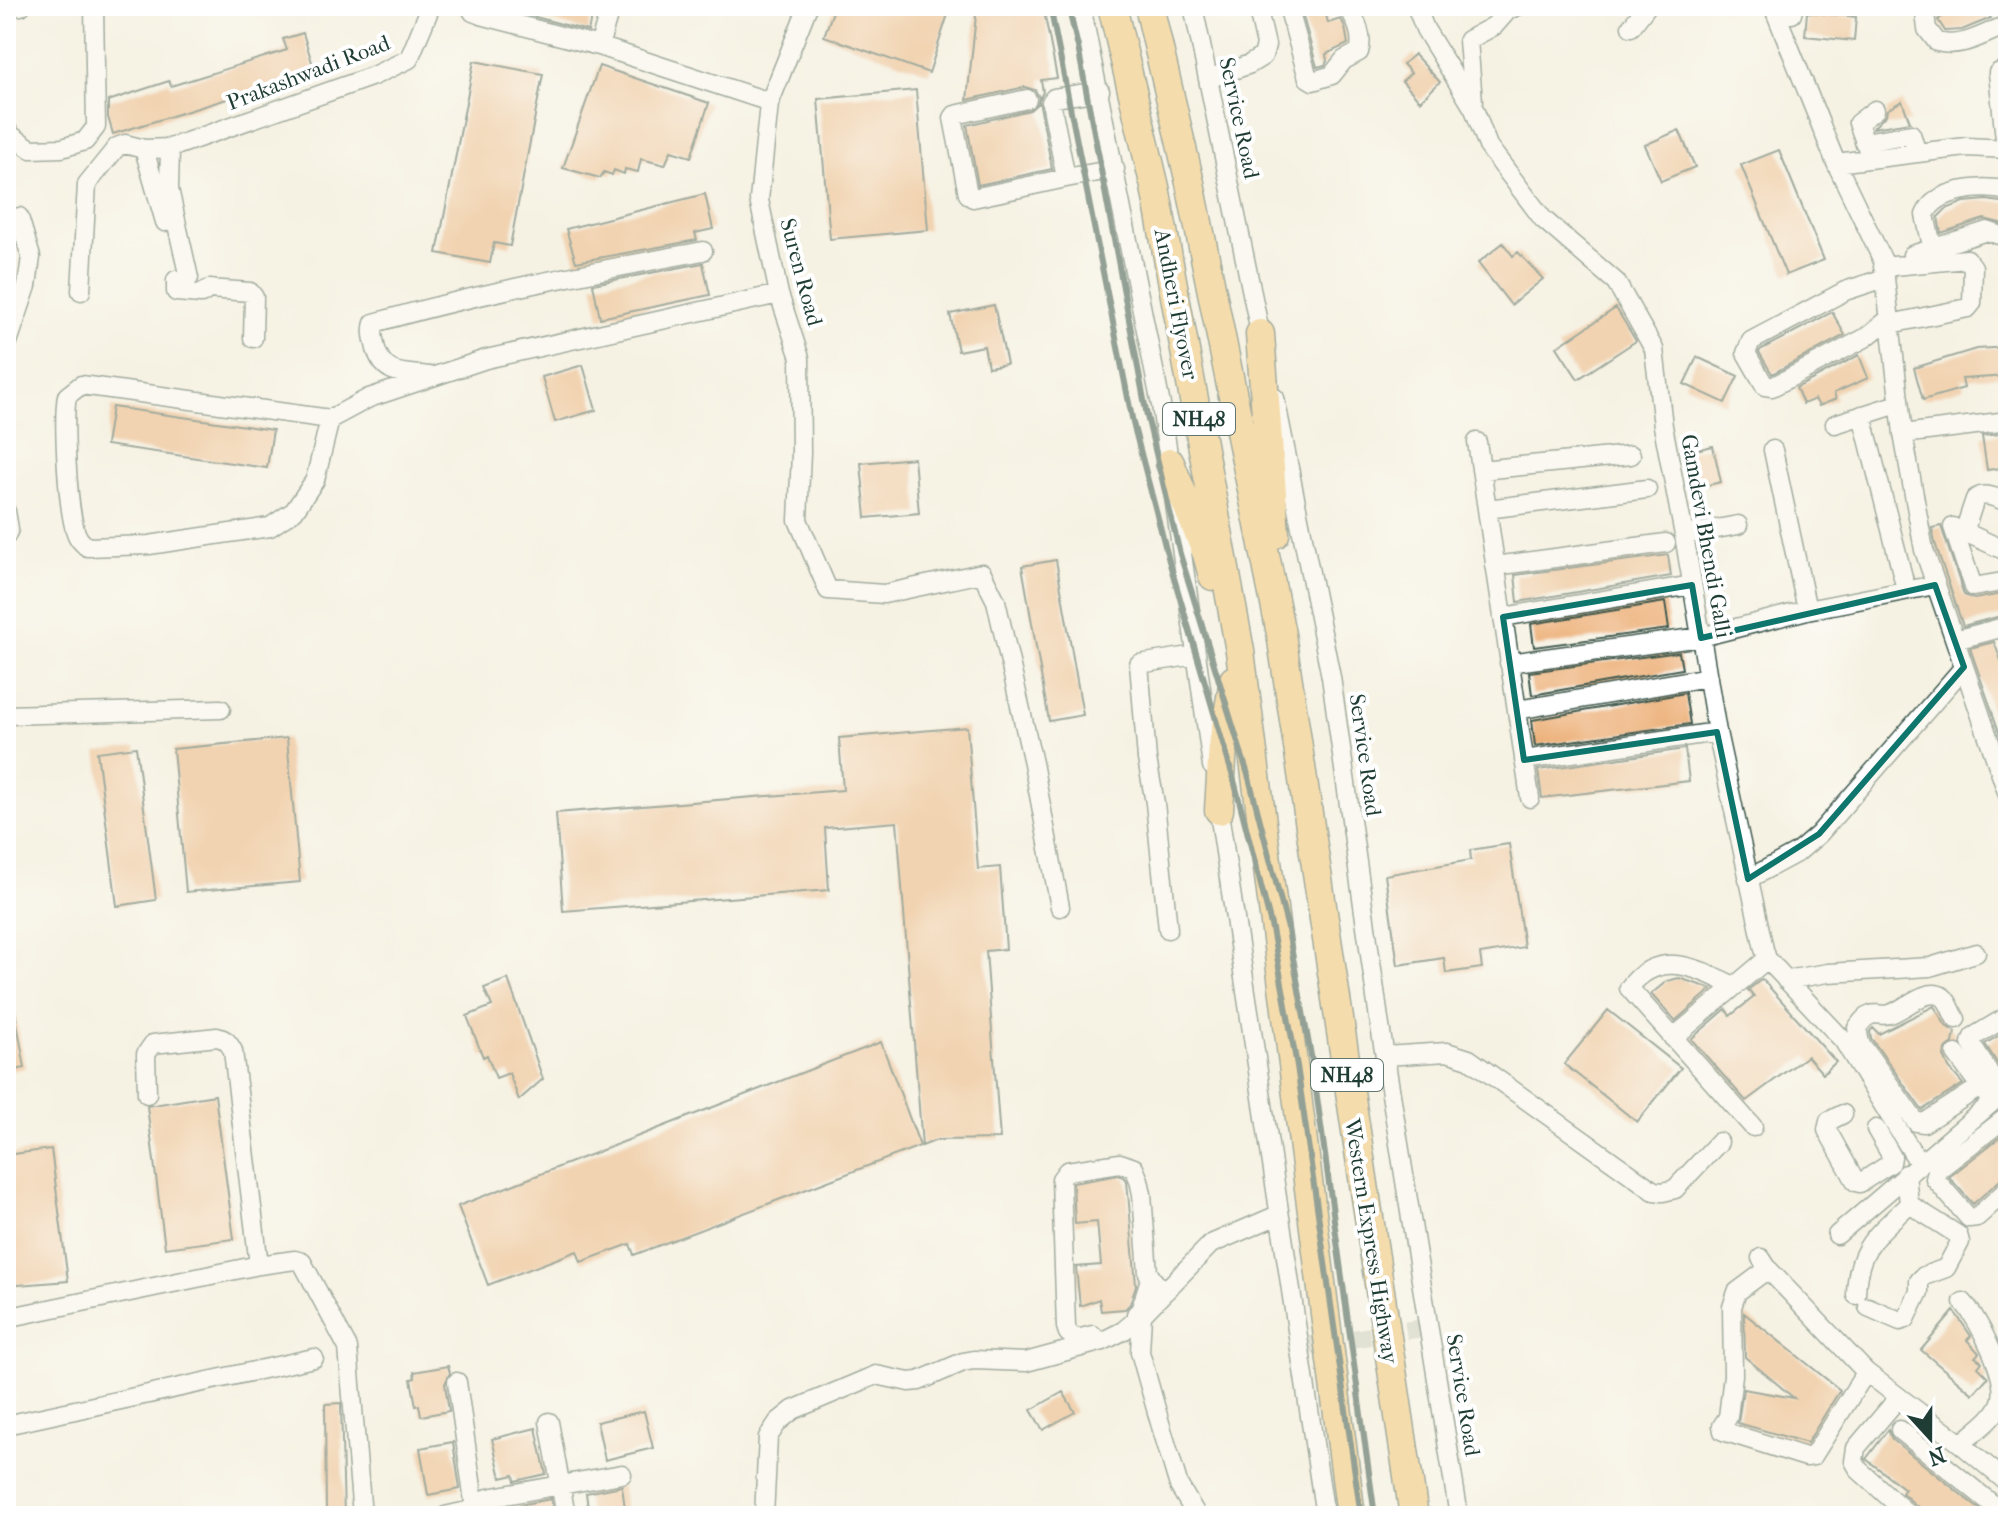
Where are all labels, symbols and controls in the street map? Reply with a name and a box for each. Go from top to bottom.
street label: Prakashwadi Road [223,29,395,116]
street label: Service Road [1213,55,1265,182]
street label: Suren Road [774,216,828,330]
street label: Andheri Flyover [1148,226,1204,382]
road number: NH48 [1163,403,1235,435]
street label: Gamdevi Bhendi Galli [1675,432,1737,641]
street label: Service Road [1344,692,1387,819]
road number: NH48 [1311,1059,1383,1091]
street label: Western Express Highway [1339,1116,1403,1367]
street label: Service Road [1441,1332,1486,1459]
north arrow [1890,1398,1970,1478]
text: N [1924,1441,1949,1471]

